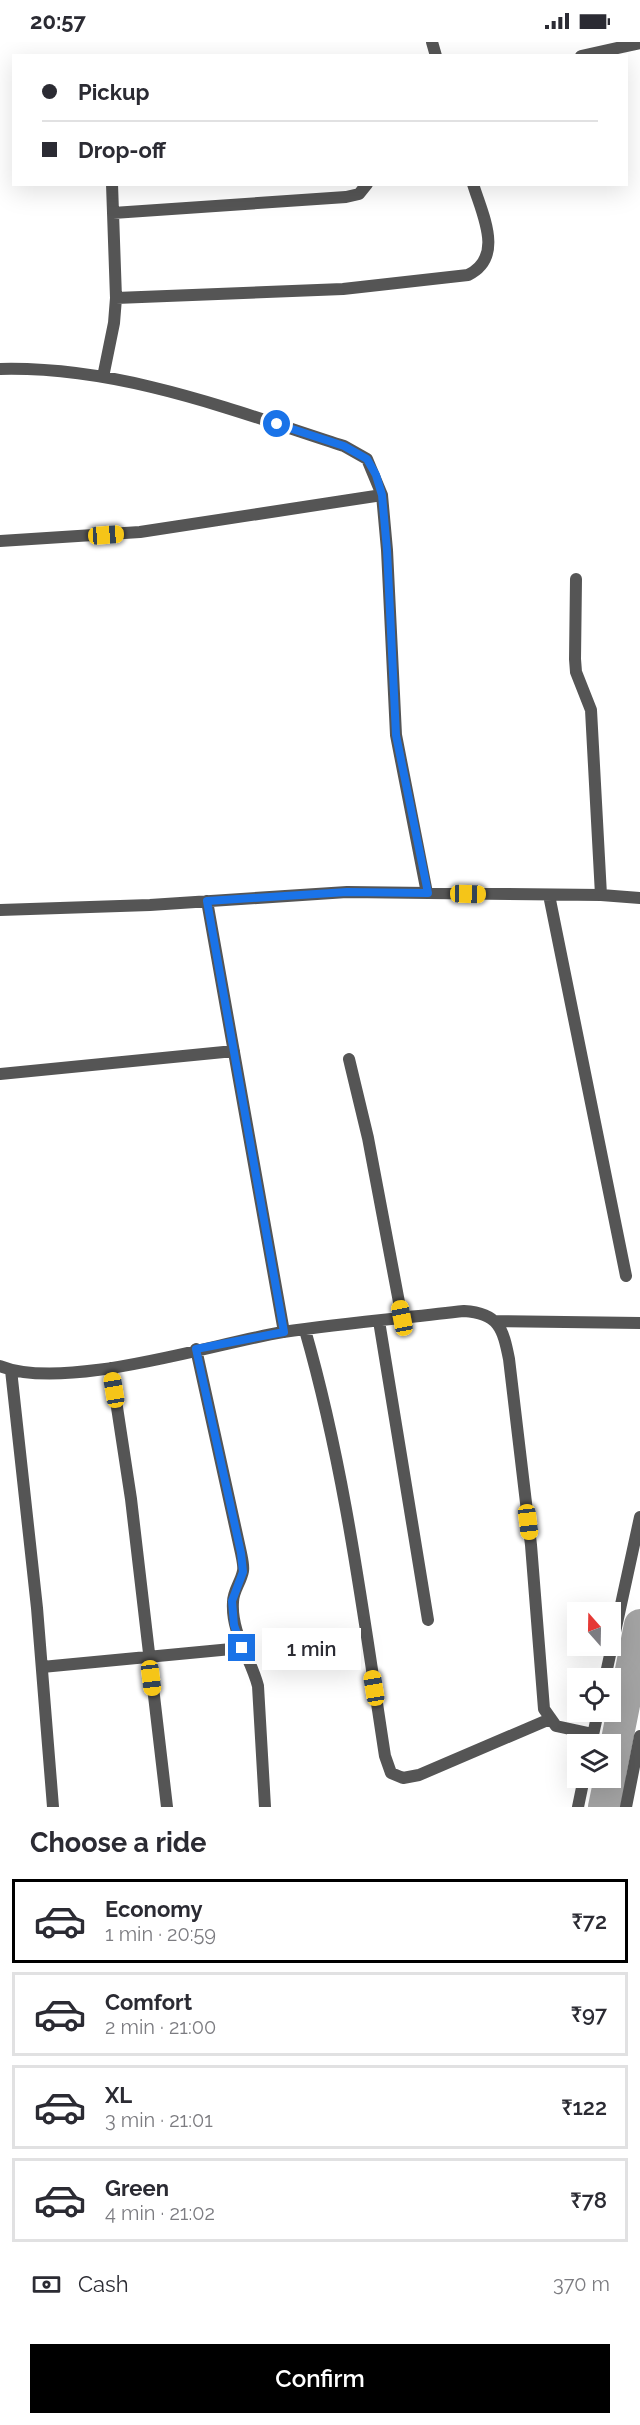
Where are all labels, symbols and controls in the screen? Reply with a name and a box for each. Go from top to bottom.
text: 20:57 [30,8,86,34]
text: Pickup [78,79,150,105]
text: Drop-off [78,137,166,163]
route start [263,410,290,437]
car [87,525,125,545]
car [450,885,486,903]
car [390,1299,414,1337]
car [102,1371,126,1409]
car [517,1503,539,1541]
north arrow [567,1602,621,1656]
map controls [567,1602,621,1788]
callout: 1 min [263,1627,362,1669]
route end [228,1634,255,1661]
text: 1 min [287,1637,336,1661]
car [140,1659,162,1697]
button: locate [567,1668,621,1722]
car [362,1669,386,1707]
button: layers [567,1734,621,1788]
text: Choose a ride [30,1827,206,1858]
icon: car [33,1894,87,1948]
text: Economy [105,1896,203,1922]
text: ₹72 [572,1908,607,1934]
text: 1 min · 20:59 [105,1922,216,1946]
icon: car [33,1987,87,2041]
text: Comfort [105,1989,192,2015]
text: ₹97 [571,2001,607,2027]
text: 2 min · 21:00 [105,2015,216,2039]
icon: car [33,2080,87,2134]
text: XL [105,2082,132,2108]
text: ₹122 [561,2094,607,2120]
text: 3 min · 21:01 [105,2108,213,2132]
icon: car [33,2173,87,2227]
text: Green [105,2175,169,2201]
text: ₹78 [570,2187,607,2213]
text: 4 min · 21:02 [105,2201,215,2225]
icon: cash [30,2268,63,2301]
text: Cash [78,2271,129,2297]
text: 370 m [553,2272,610,2296]
button: Confirm [30,2344,610,2413]

